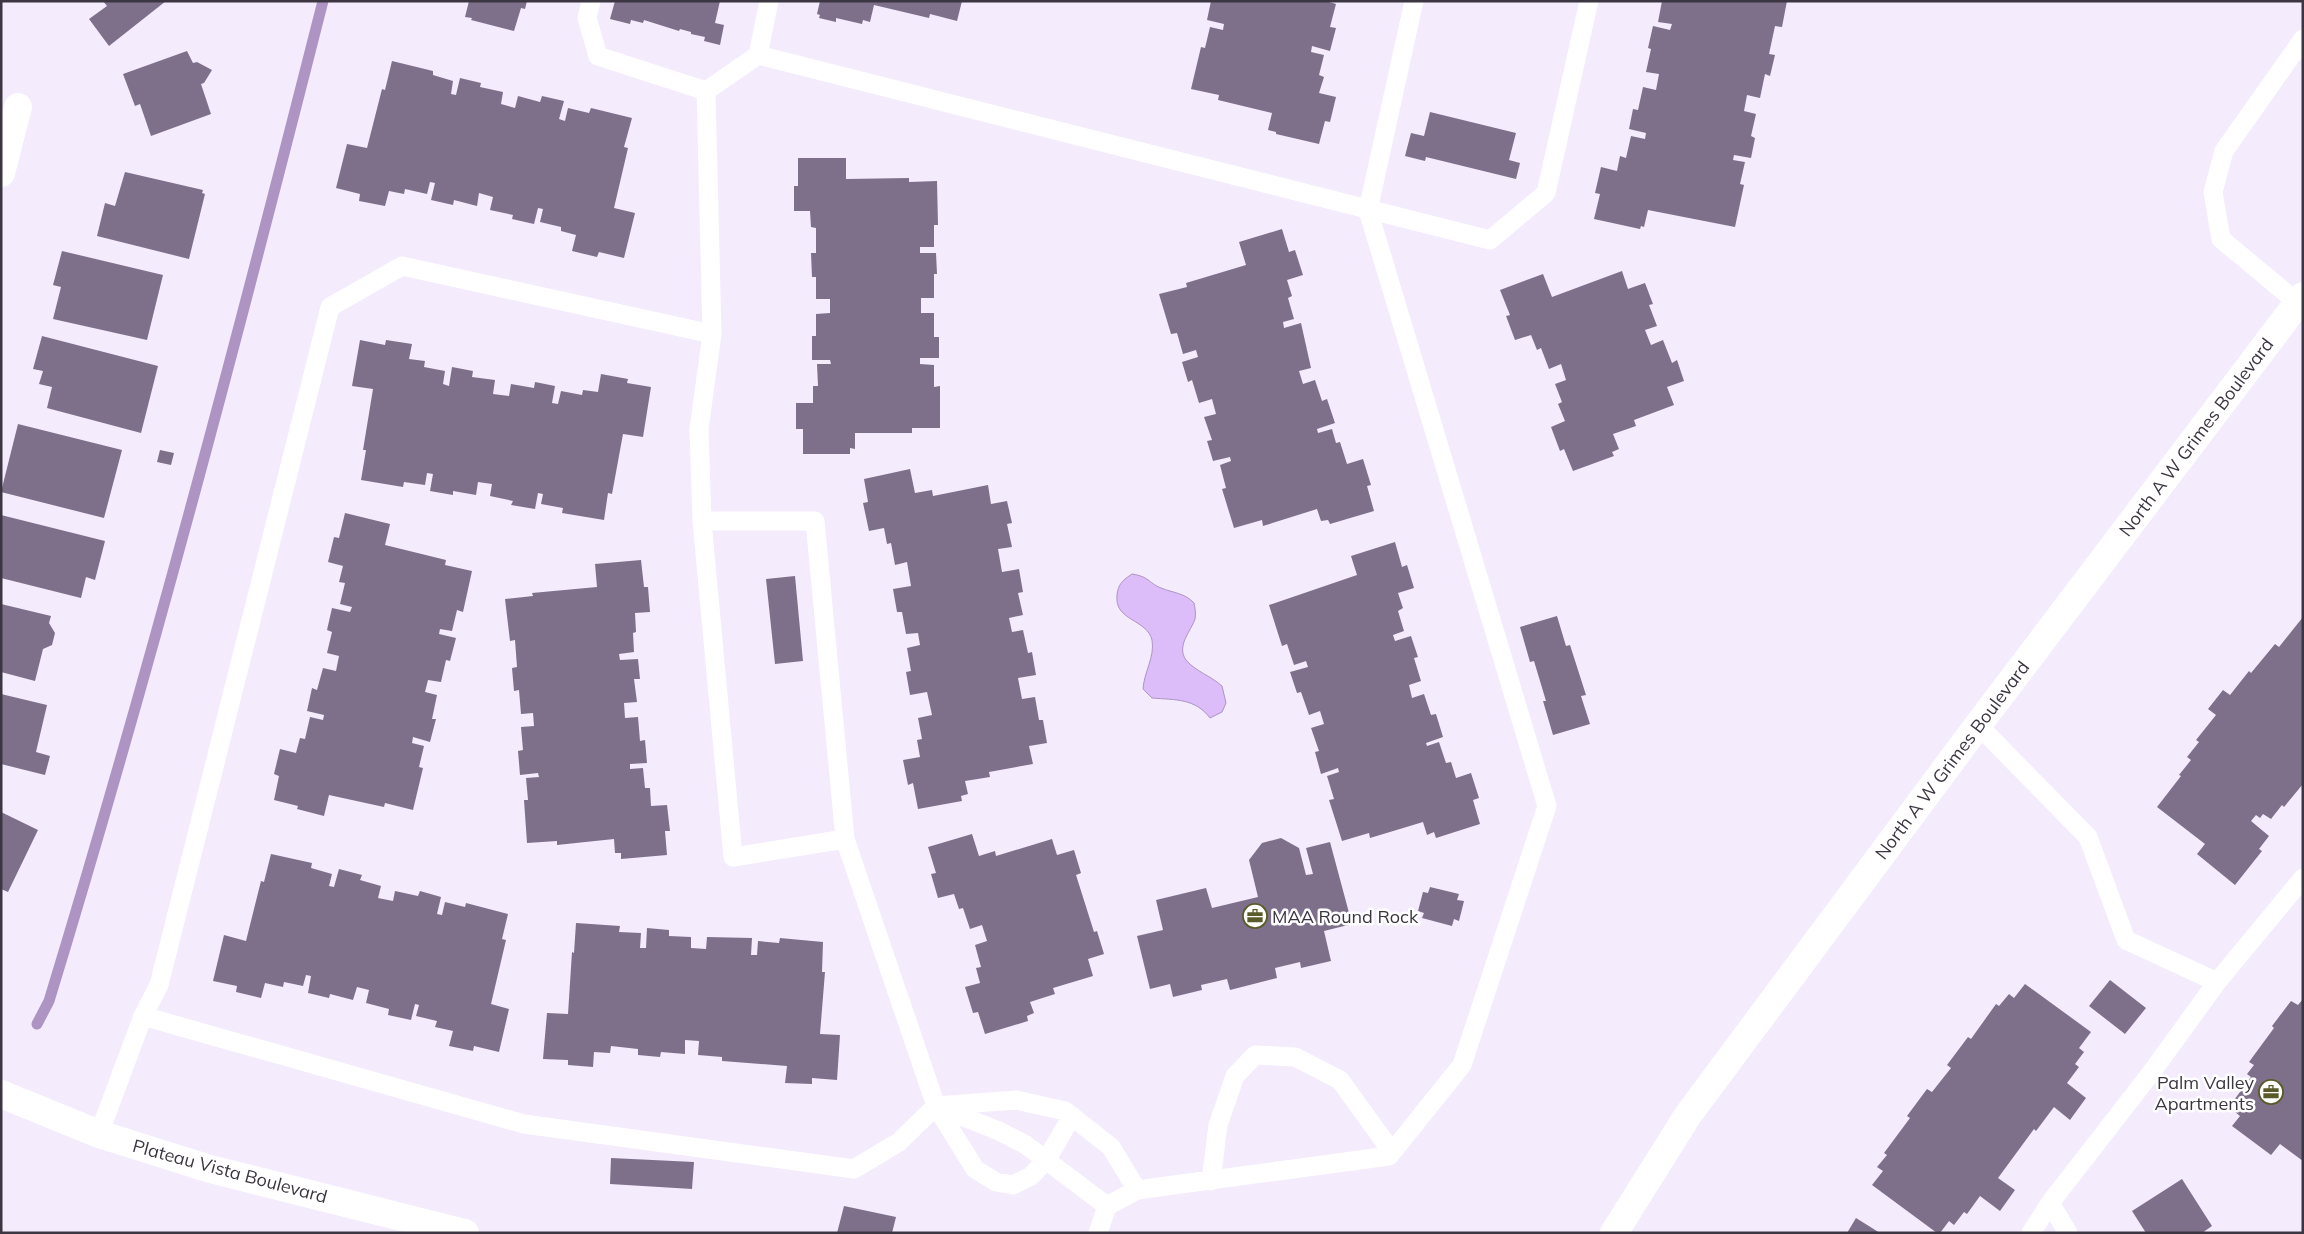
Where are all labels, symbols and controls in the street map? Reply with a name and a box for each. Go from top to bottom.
street label: North A W Grimes Boulevard [2114,333,2278,541]
street label: North A W Grimes Boulevard [1870,656,2034,864]
office icon: MAA Round Rock [1242,903,1268,929]
place label: MAA Round Rock [1272,905,1419,928]
place label: Palm Valley Apartments [2154,1071,2254,1115]
office icon: Palm Valley Apartments [2258,1079,2284,1105]
street label: Plateau Vista Boulevard [130,1134,330,1208]

